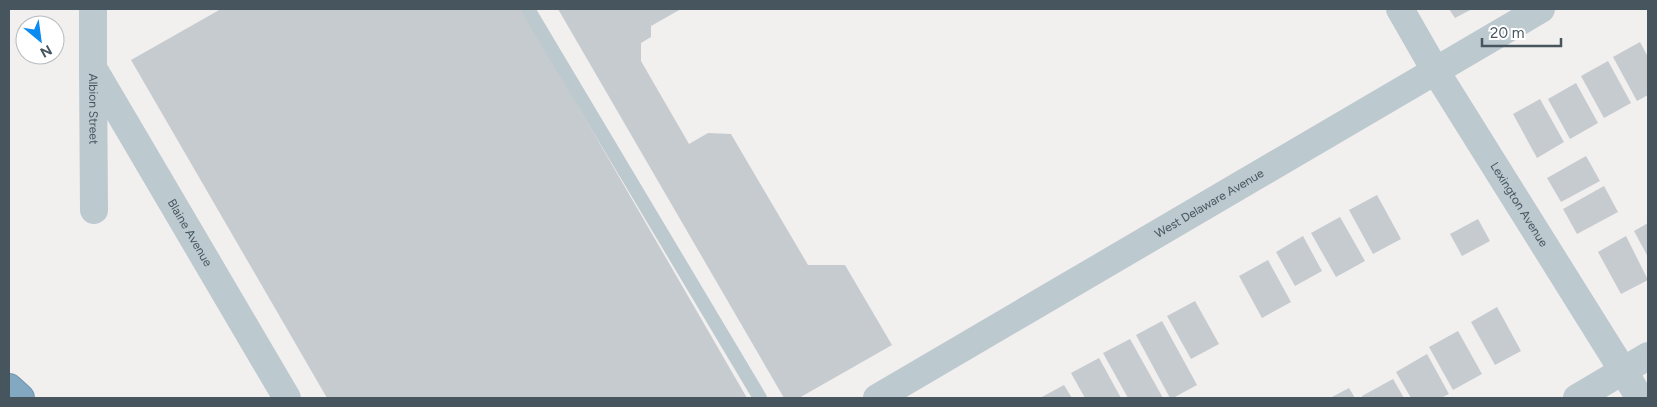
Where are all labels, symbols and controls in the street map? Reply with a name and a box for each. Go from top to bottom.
north arrow [15,15,65,65]
scale bar [1482,15,1561,47]
text: 20 m [1490,24,1524,42]
text: N [37,41,55,61]
street label: Albion Street [86,73,101,145]
street label: Lexington Avenue [1488,160,1551,250]
street label: West Delaware Avenue [1152,166,1267,241]
street label: Blaine Avenue [165,196,215,269]

